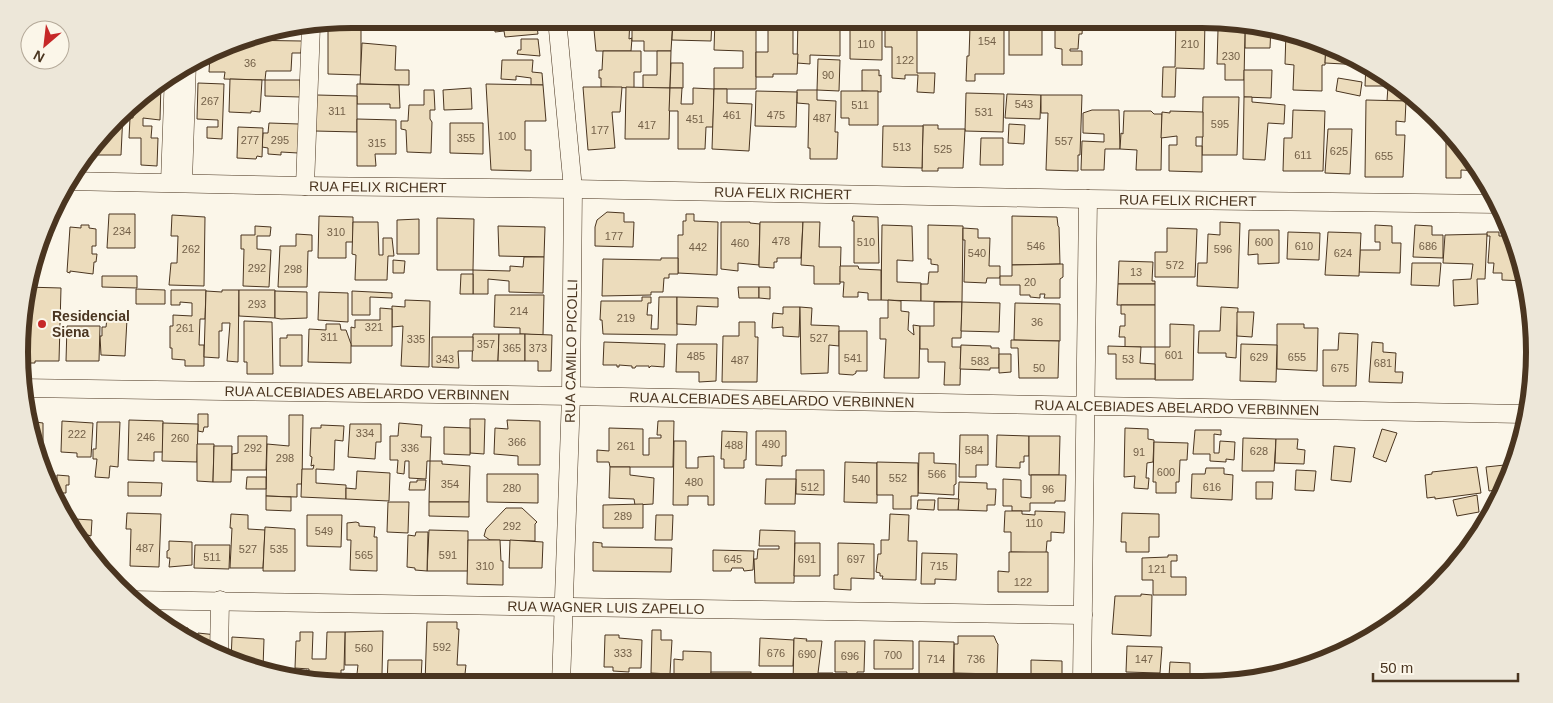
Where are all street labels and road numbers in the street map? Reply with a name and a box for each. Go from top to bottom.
street label: RUA FELIX RICHERT [309,178,447,196]
street label: RUA FELIX RICHERT [714,184,852,202]
street label: RUA FELIX RICHERT [1119,191,1257,209]
street label: RUA CAMILO PICOLLI [562,279,580,423]
street label: RUA ALCEBIADES ABELARDO VERBINNEN [224,383,510,403]
street label: RUA ALCEBIADES ABELARDO VERBINNEN [629,389,915,410]
street label: RUA ALCEBIADES ABELARDO VERBINNEN [1034,397,1319,418]
street label: RUA WAGNER LUIS ZAPELLO [507,598,705,617]

